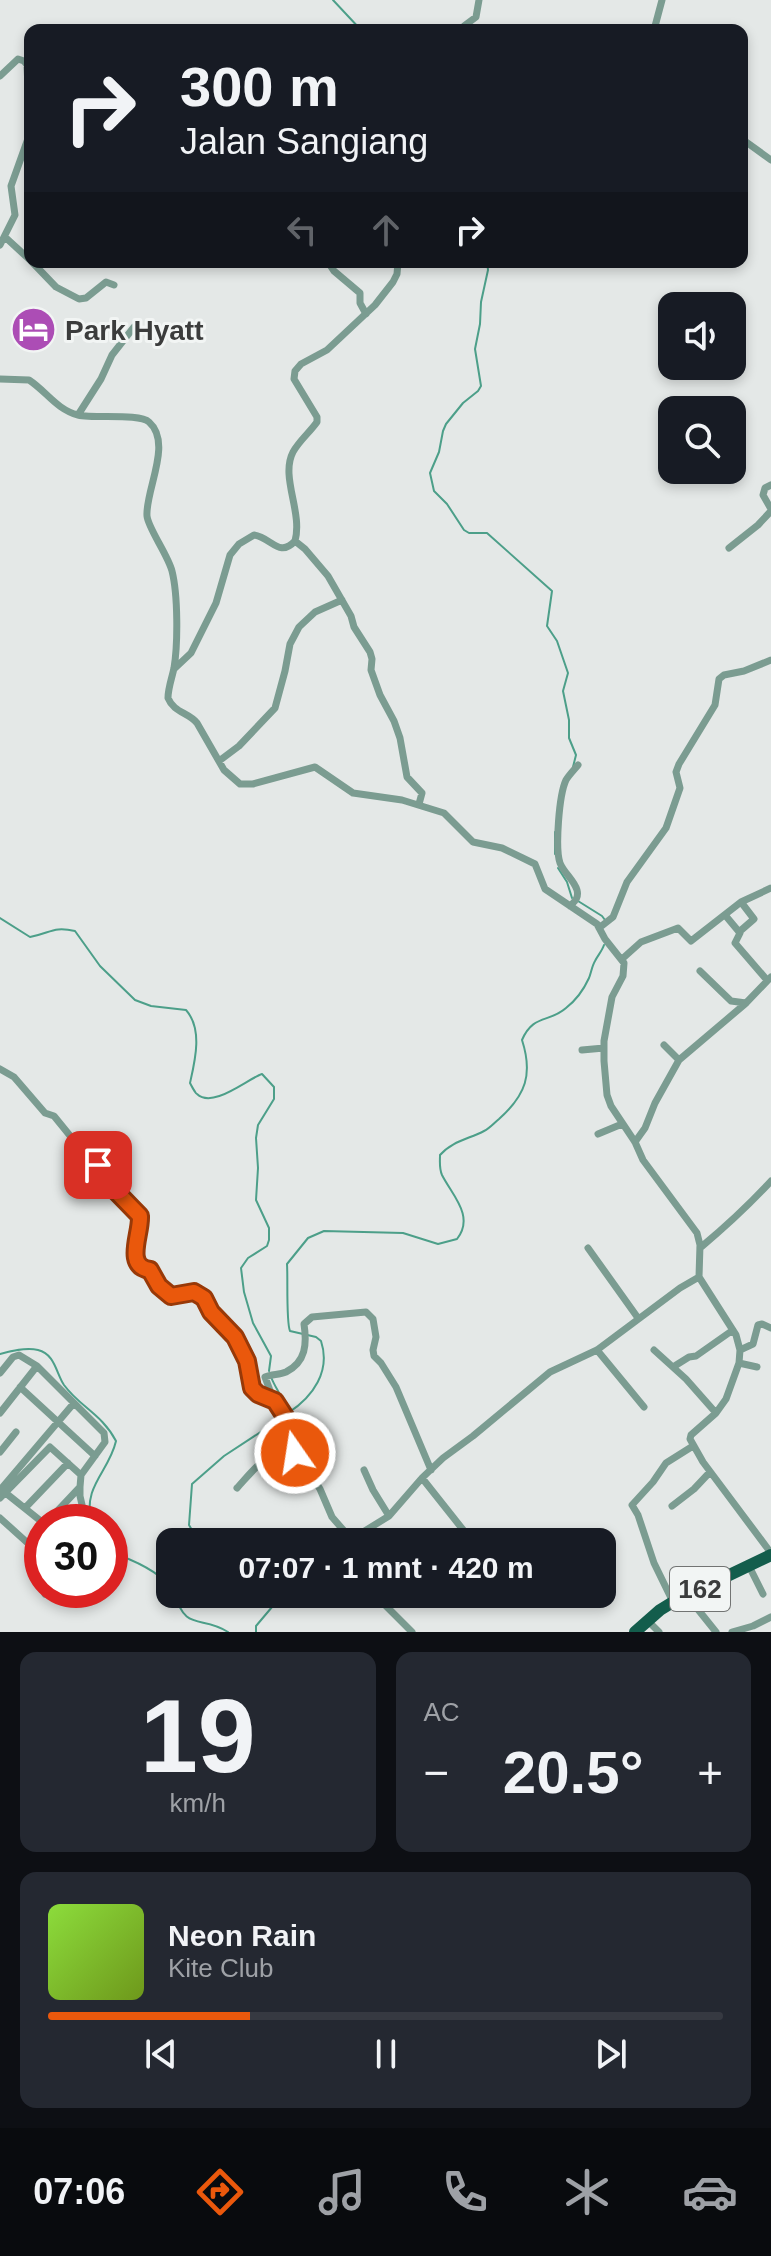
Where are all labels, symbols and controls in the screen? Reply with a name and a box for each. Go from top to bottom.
text: 300 m [180,55,339,118]
icon: right [48,56,152,160]
text: Jalan Sangiang [180,121,428,162]
icon: left [280,208,324,252]
icon: ahead [364,208,408,252]
icon: right [448,208,492,252]
map controls [658,292,746,484]
button: sound [658,292,746,380]
hotel icon: Park Hyatt [10,306,58,354]
place label: Park Hyatt [65,315,204,346]
button: search [658,396,746,484]
pin [64,1131,132,1199]
icon: arrive [76,1143,120,1187]
position arrow [253,1411,337,1495]
speed limit sign: 30 [24,1504,128,1608]
text: 07:07 · 1 mnt · 420 m [238,1551,534,1584]
road number: 162 [670,1567,730,1611]
text: 19 [140,1678,256,1794]
text: AC [424,1697,460,1727]
text: 20.5° [503,1739,644,1806]
text: − [424,1748,449,1797]
text: + [697,1748,723,1797]
text: km/h [170,1788,226,1818]
text: Neon Rain [168,1919,316,1952]
text: Kite Club [168,1953,274,1983]
icon: previous [139,2032,183,2076]
icon: pause [364,2032,408,2076]
icon: next [589,2032,633,2076]
icon: directions [192,2164,248,2220]
icon: music [314,2164,370,2220]
icon: phone [437,2164,493,2220]
icon: climate [559,2164,615,2220]
icon: car [682,2164,738,2220]
text: 07:06 [33,2171,125,2212]

